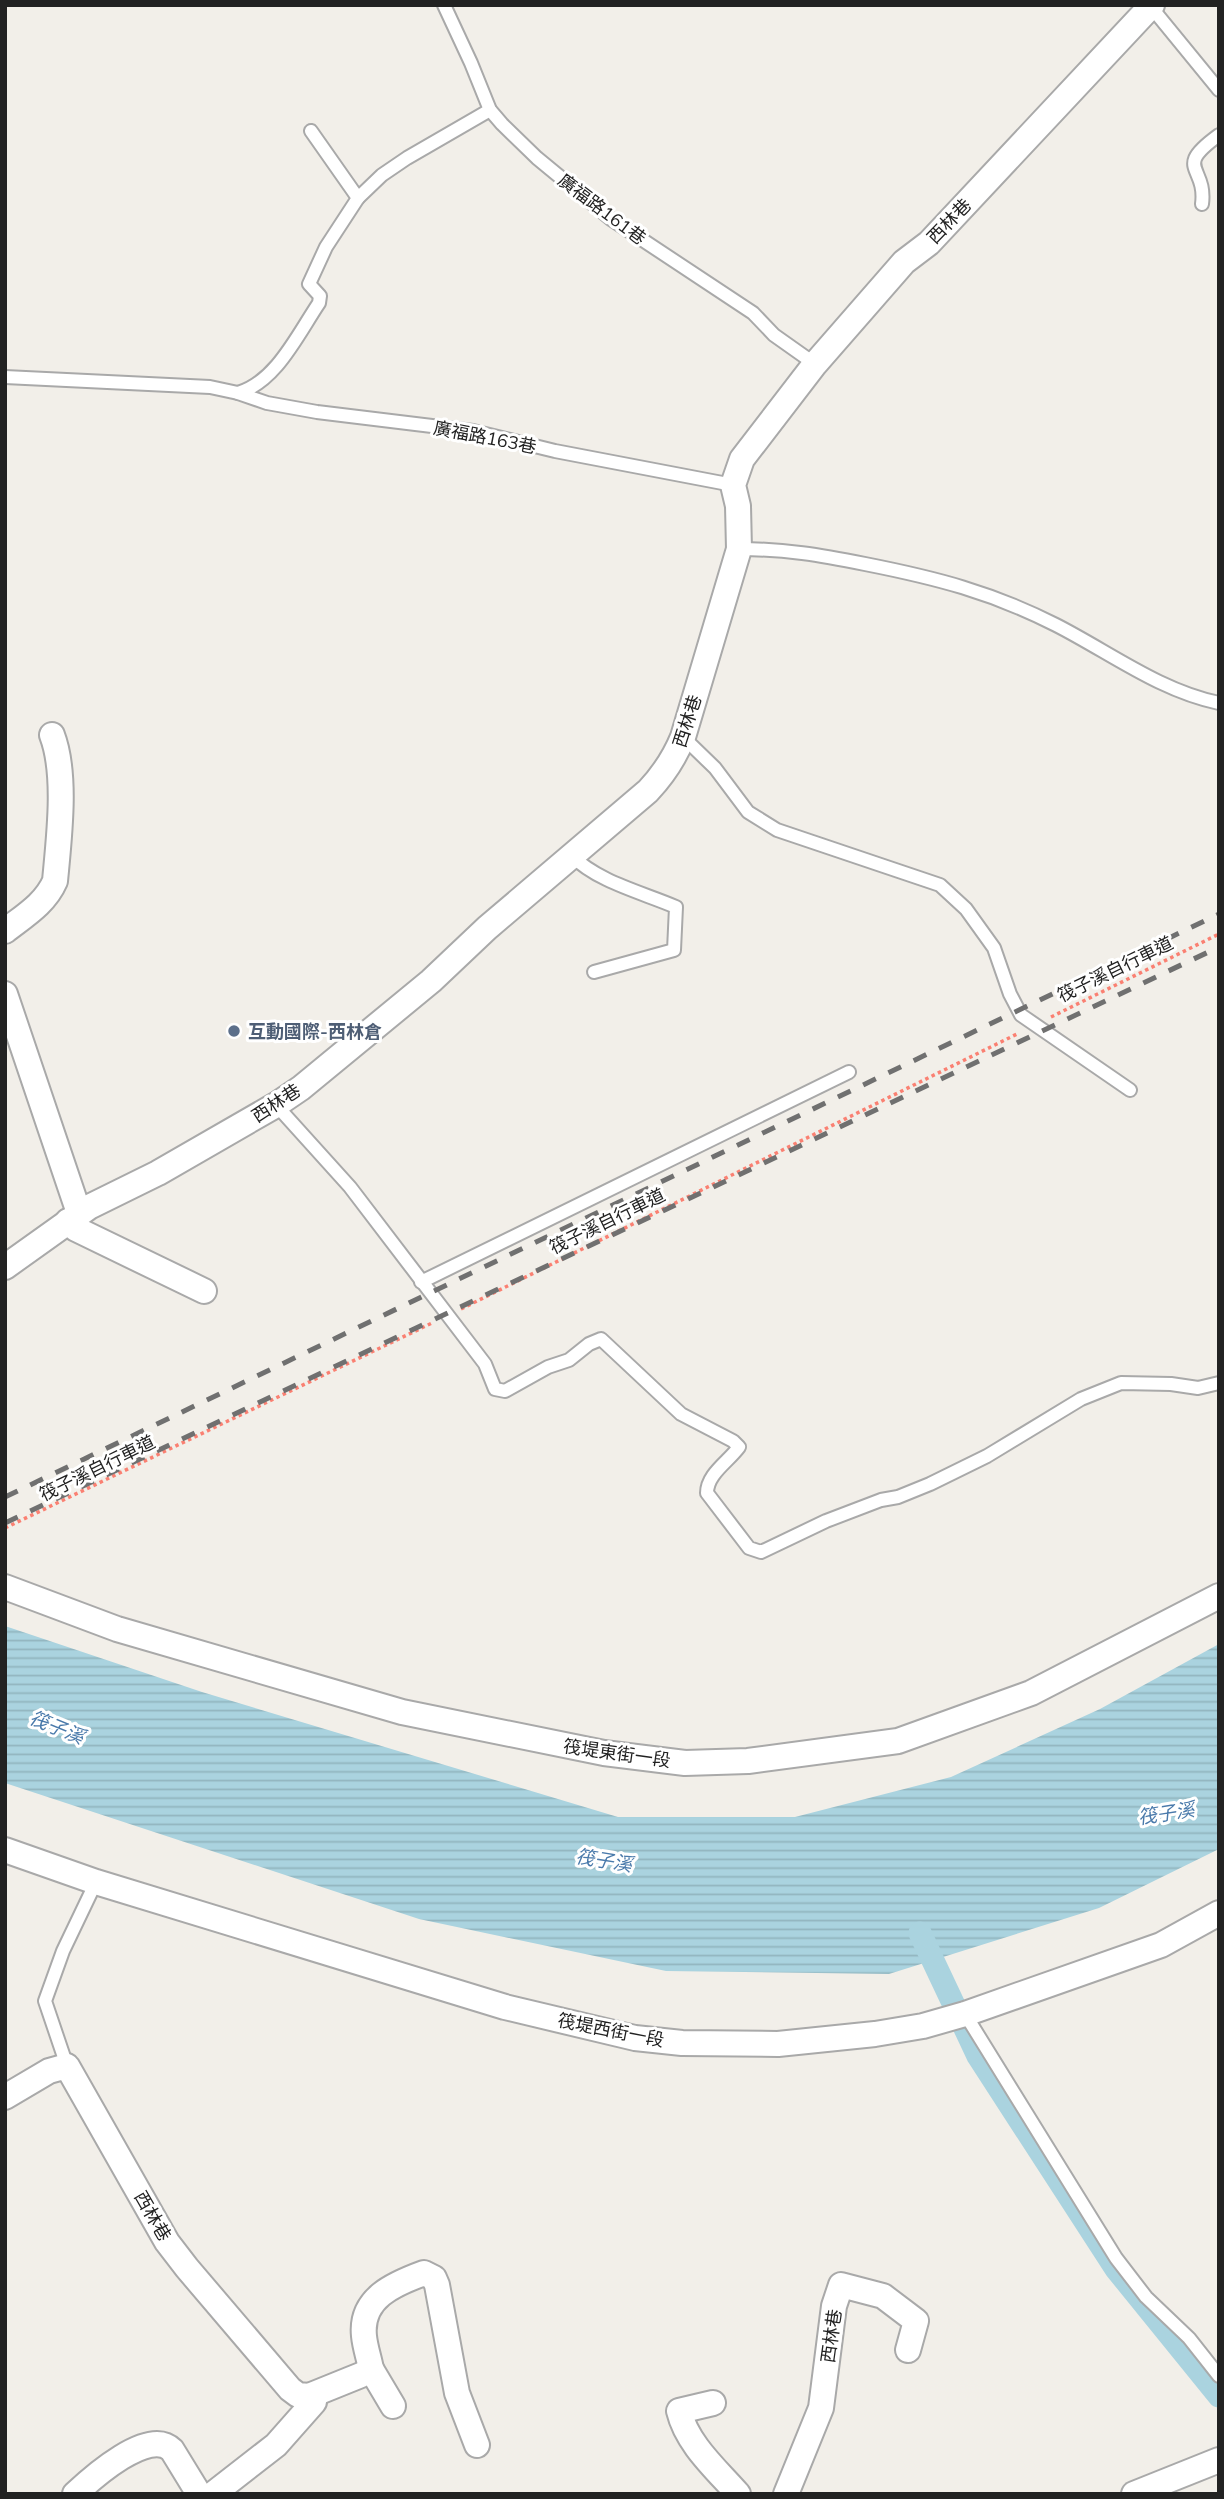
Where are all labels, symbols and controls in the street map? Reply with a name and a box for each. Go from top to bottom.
street label: 廣福路161巷 [553,168,651,250]
street label: 西林巷 [922,194,976,248]
street label: 廣福路163巷 [432,416,538,458]
street label: 西林巷 [668,692,706,750]
street label: 筏子溪自行車道 [1053,931,1177,1007]
place label: 互動國際-西林倉 [248,1020,382,1043]
marker: 互動國際-西林倉 [226,1023,242,1039]
street label: 西林巷 [247,1079,305,1127]
street label: 筏子溪自行車道 [545,1183,669,1259]
street label: 筏子溪自行車道 [35,1430,159,1506]
water label: 筏子溪 [26,1705,91,1750]
street label: 筏堤東街一段 [562,1734,672,1772]
water label: 筏子溪 [1136,1796,1199,1829]
water label: 筏子溪 [574,1844,637,1877]
street label: 筏堤西街一段 [556,2008,666,2052]
street label: 西林巷 [130,2187,176,2245]
street label: 西林巷 [816,2308,846,2364]

